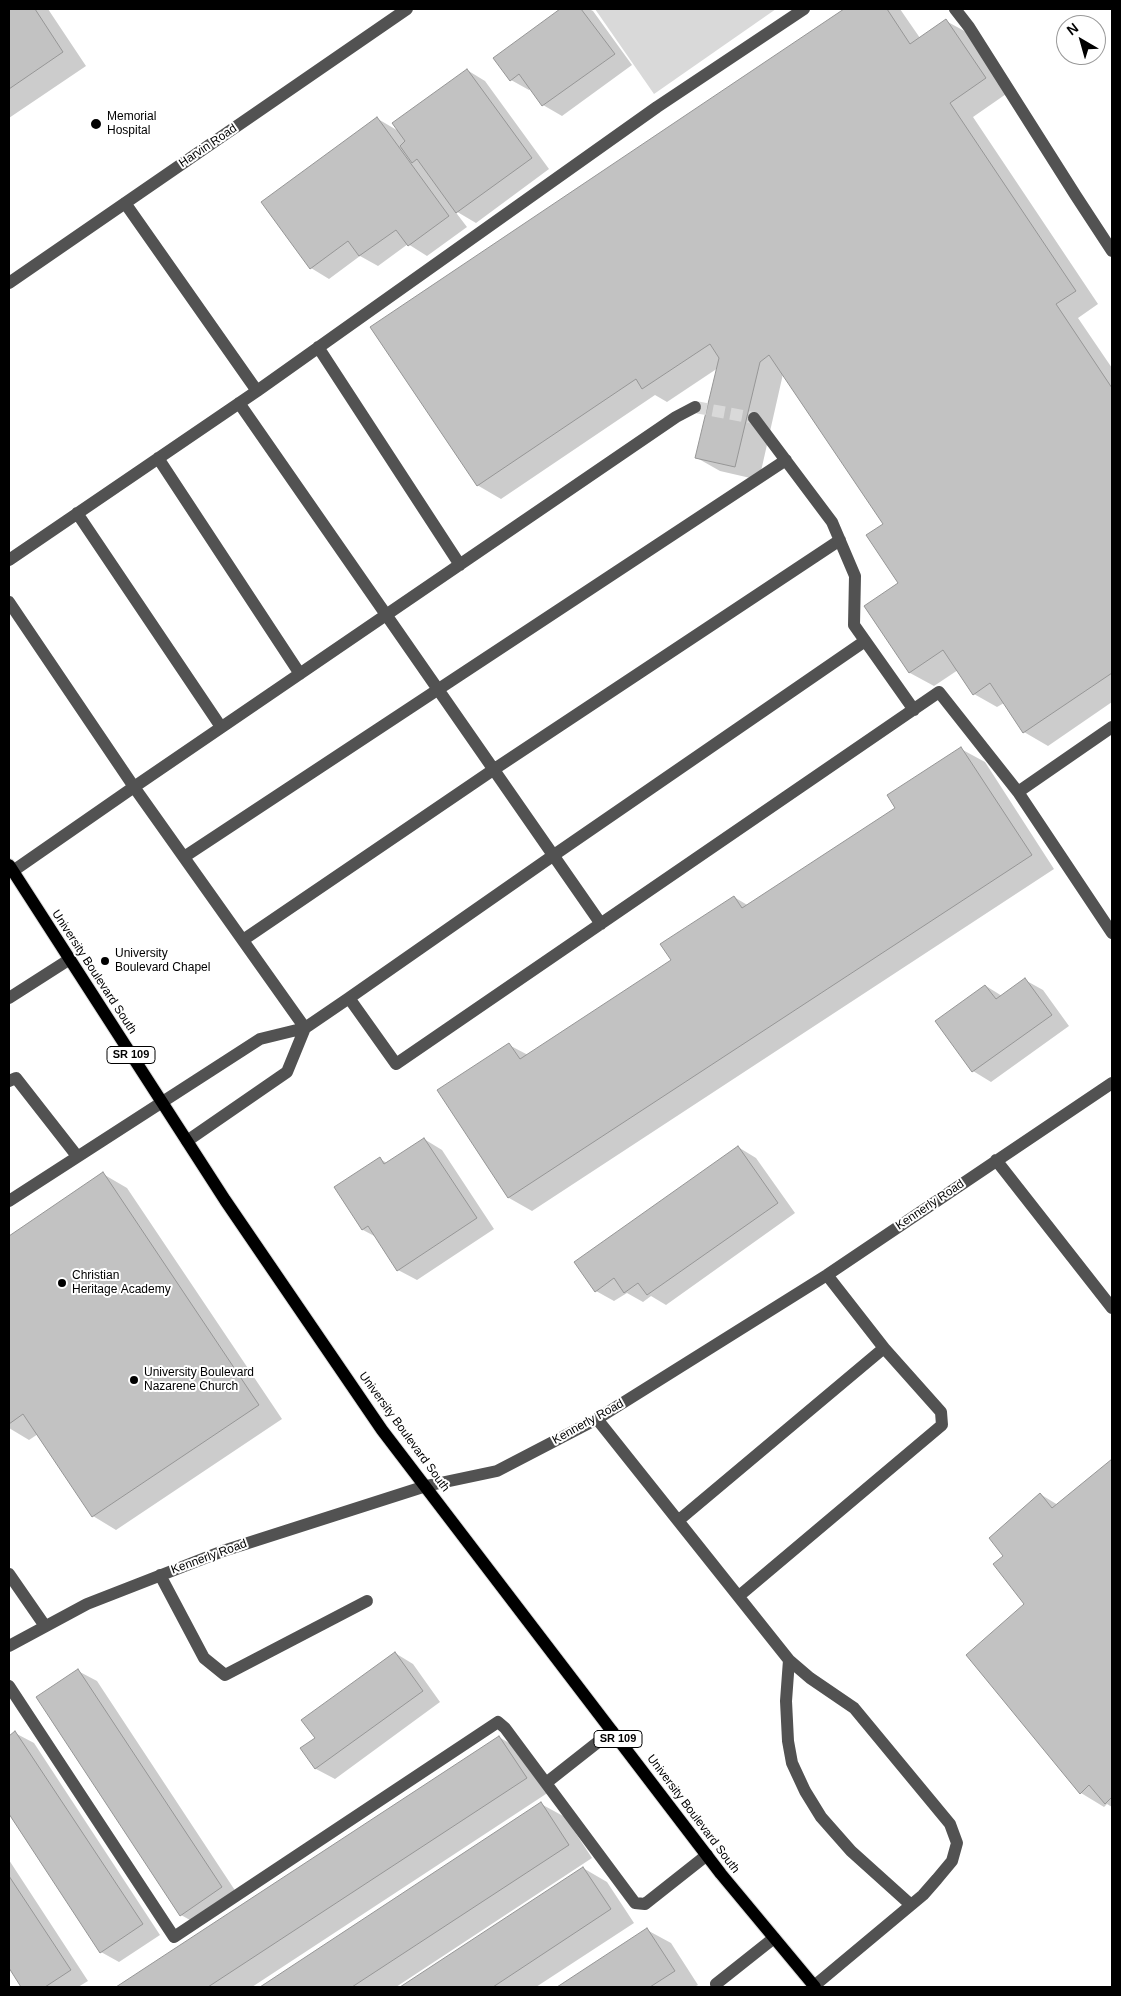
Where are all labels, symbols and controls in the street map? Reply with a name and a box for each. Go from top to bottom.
north arrow [1056,15,1106,65]
text: N [1063,20,1081,38]
place label: Memorial Hospital [107,110,156,138]
marker: Memorial Hospital [89,117,103,131]
street label: Harvin Road [176,121,240,171]
street label: University Boulevard South [49,907,139,1037]
place label: University Boulevard Chapel [115,947,210,975]
marker: University Boulevard Chapel [99,955,111,967]
road number: SR 109 [107,1046,155,1064]
street label: Kennerly Road [893,1177,967,1233]
place label: Christian Heritage Academy [72,1269,171,1297]
marker: Christian Heritage Academy [56,1277,68,1289]
place label: University Boulevard Nazarene Church [144,1366,254,1394]
street label: University Boulevard South [356,1369,452,1495]
marker: University Boulevard Nazarene Church [128,1374,140,1386]
street label: Kennerly Road [550,1396,626,1448]
street label: Kennerly Road [169,1537,249,1577]
road number: SR 109 [594,1730,642,1748]
street label: University Boulevard South [644,1752,742,1876]

